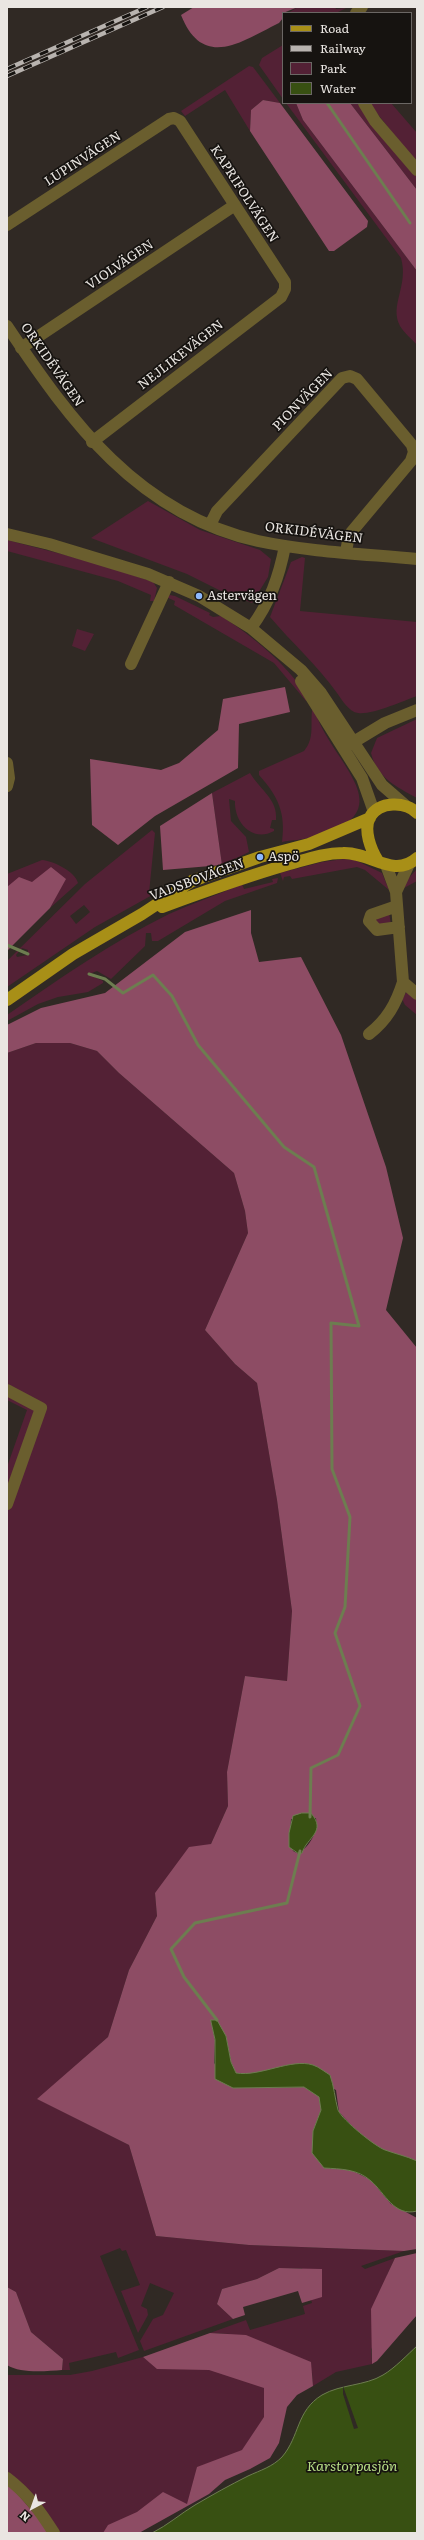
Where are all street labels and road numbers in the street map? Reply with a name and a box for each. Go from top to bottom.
street label: LUPINVÄGEN [42,128,124,190]
street label: KAPRIFOLVÄGEN [207,142,281,246]
street label: VIOLVÄGEN [83,237,157,293]
street label: NEJLIKEVÄGEN [135,317,227,393]
street label: ORKIDÉVÄGEN [17,320,87,410]
street label: PIONVÄGEN [270,366,336,434]
street label: ORKIDÉVÄGEN [264,519,364,547]
street label: VADSBOVÄGEN [148,856,246,904]

